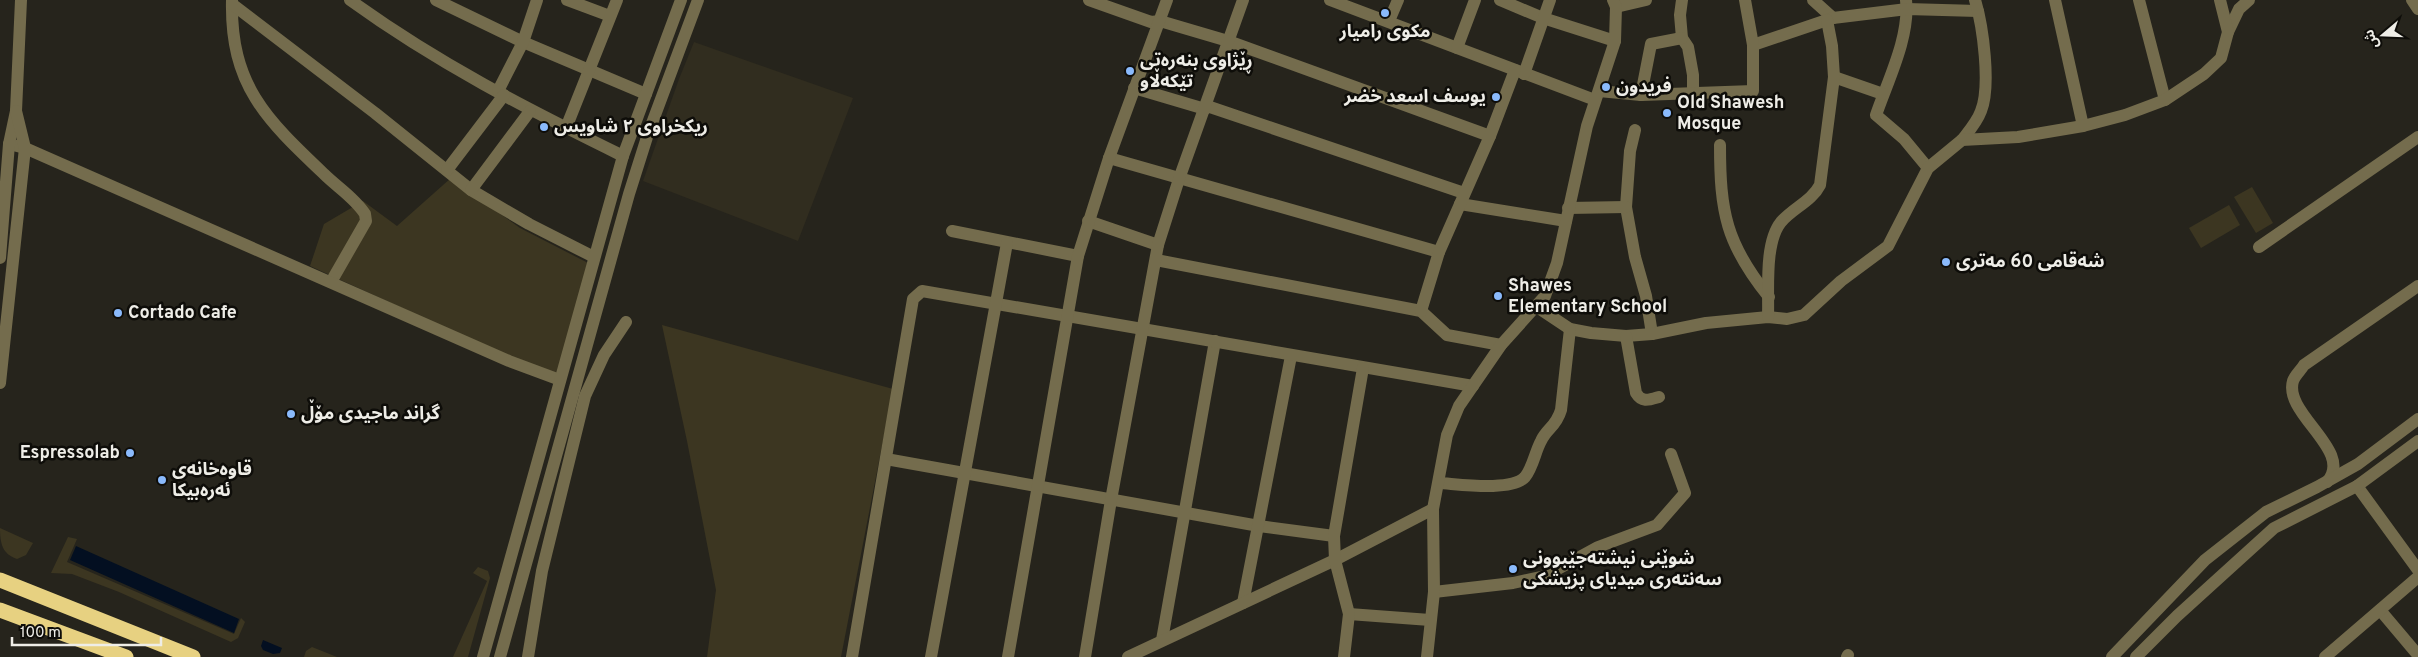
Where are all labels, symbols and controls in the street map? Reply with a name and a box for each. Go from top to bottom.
marker: مکوی رامیار [1379,7,1391,19]
north arrow [2358,10,2408,60]
place label: مکوی رامیار [1338,21,1431,44]
text: ش [2361,27,2383,51]
place label: ڕێژاوی بنەرەتی تێکەڵاو [1140,50,1253,94]
marker: ڕێژاوی بنەرەتی تێکەڵاو [1124,65,1136,77]
place label: فريدون [1616,76,1672,99]
marker: فريدون [1600,81,1612,93]
place label: يوسف اسعد خضر [1343,86,1486,109]
marker: يوسف اسعد خضر [1490,91,1502,103]
place label: Old Shawesh Mosque [1677,92,1785,136]
marker: Old Shawesh Mosque [1661,107,1673,119]
place label: ريكخراوى ۲ شاويس [554,116,708,139]
marker: ريكخراوى ۲ شاويس [538,121,550,133]
place label: شەقامی 60 مەتری [1956,251,2105,274]
marker: شەقامی 60 مەتری [1940,256,1952,268]
place label: Shawes Elementary School [1508,275,1667,319]
marker: Shawes Elementary School [1492,290,1504,302]
place label: Cortado Cafe [128,302,237,325]
marker: Cortado Cafe [112,307,124,319]
place label: گراند ماجیدی مۆڵ [301,399,441,426]
marker: گراند ماجیدی مۆڵ [285,408,297,420]
place label: Espressolab [20,442,120,465]
marker: Espressolab [124,447,136,459]
place label: قاوەخانەی ئەرەبیکا [172,459,252,503]
marker: قاوەخانەی ئەرەبیکا [156,474,168,486]
place label: شوێنی نیشتەجێبوونی سەنتەری میدیای پزیشکی [1523,548,1722,592]
marker: شوێنی نیشتەجێبوونی سەنتەری میدیای پزیشکی [1507,563,1519,575]
scale bar [12,614,161,646]
text: 100 m [20,624,61,643]

